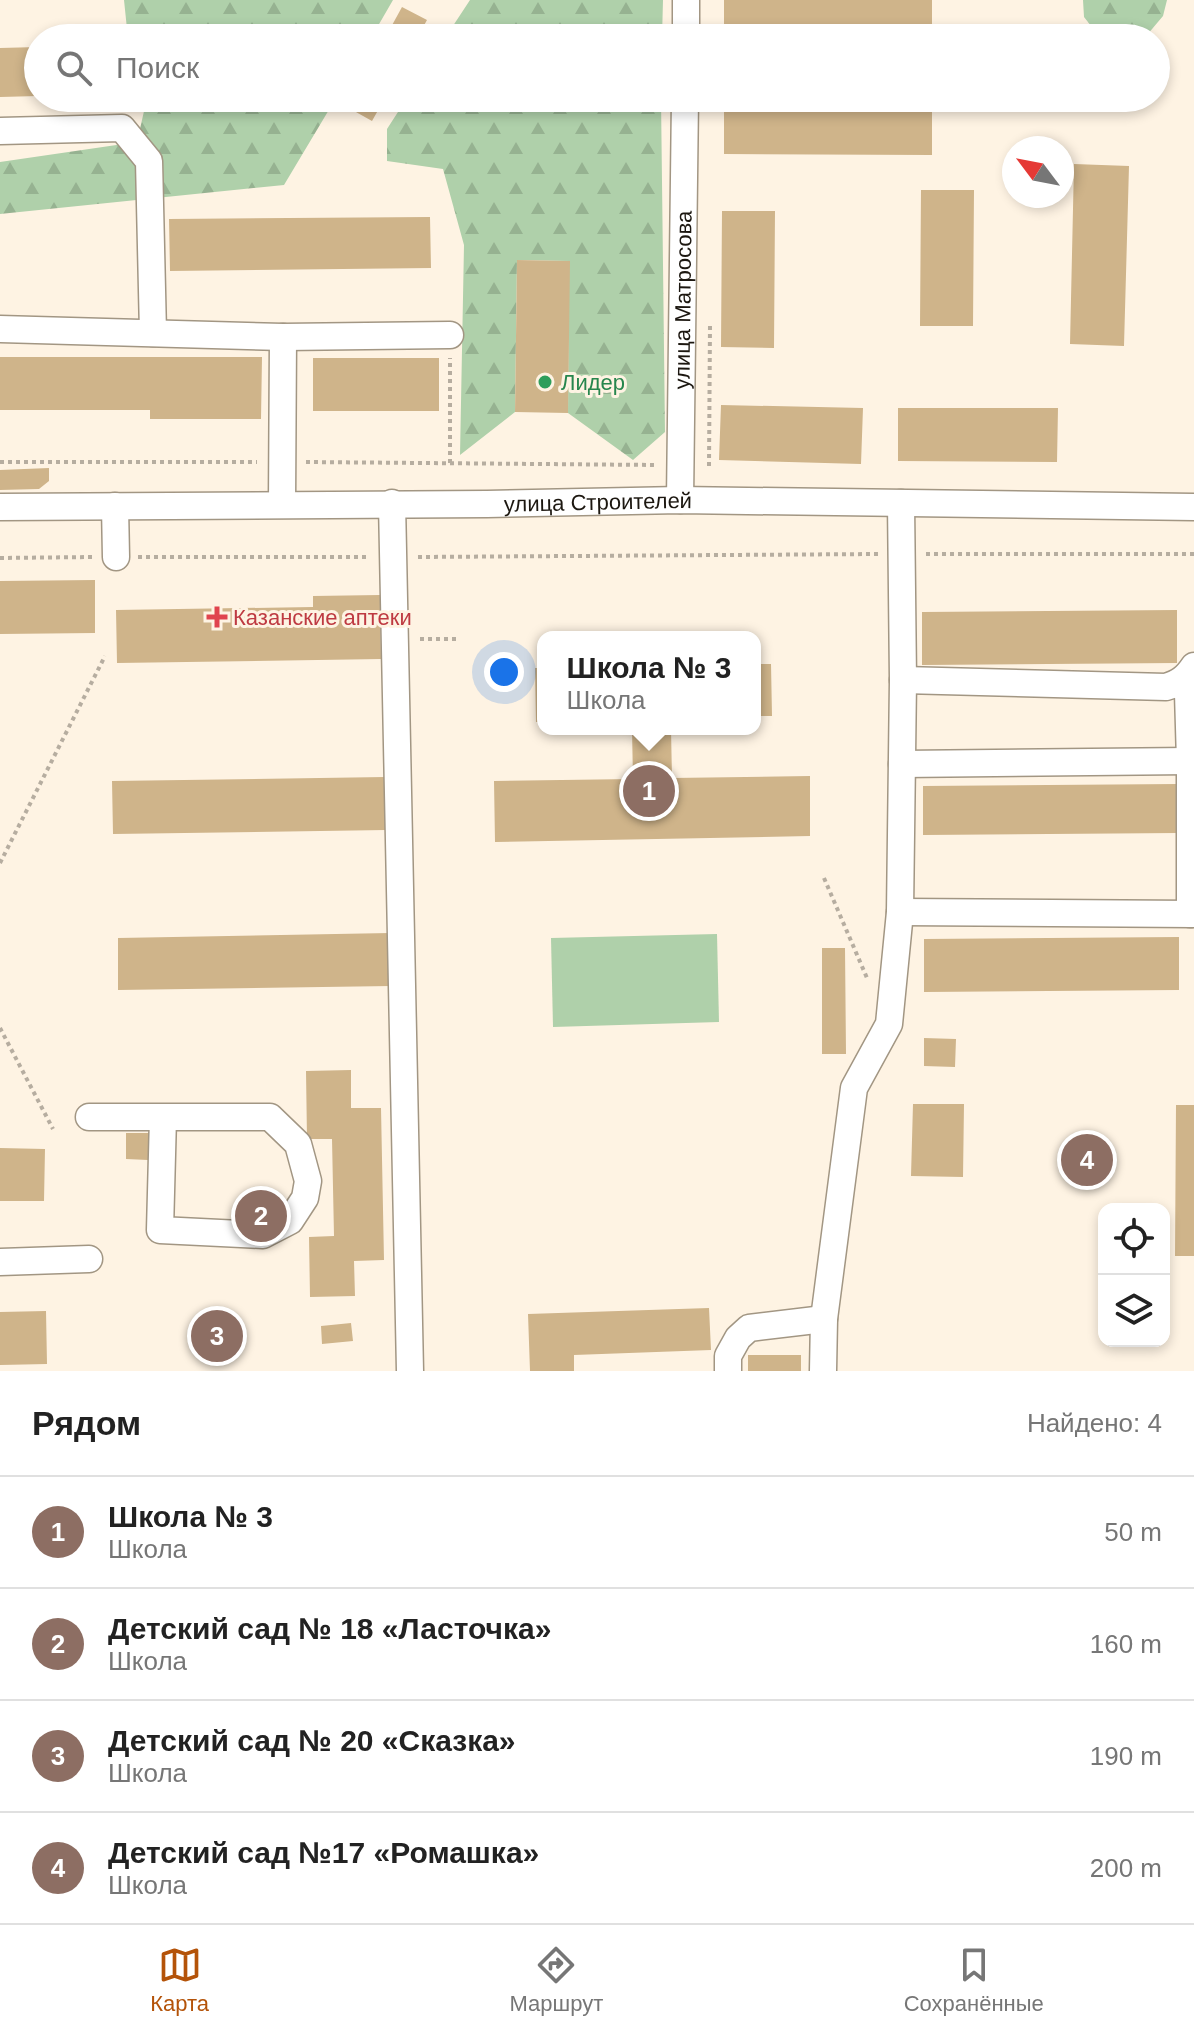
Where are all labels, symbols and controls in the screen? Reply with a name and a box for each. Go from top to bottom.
search box [24,24,1170,112]
icon: search [52,46,96,90]
text: Поиск [116,51,199,84]
north arrow [1002,136,1074,208]
street label: улица Матросова [669,210,697,390]
place label: Лидер [561,370,625,395]
marker: Лидер [536,373,554,391]
street label: улица Строителей [504,488,692,517]
place label: Казанские аптеки [233,605,412,630]
marker: Казанские аптеки [208,608,226,626]
popup [537,631,761,735]
text: Школа № 3 [567,651,731,684]
your location [484,652,524,692]
text: Школа [567,685,646,715]
pin: 1 [623,761,675,821]
pin: 4 [1061,1130,1113,1190]
pin: 2 [235,1186,287,1246]
map controls [1098,1203,1170,1347]
button: locate [1098,1203,1170,1275]
button: layers [1098,1275,1170,1347]
pin: 3 [191,1306,243,1366]
text: Рядом [32,1404,141,1442]
text: Найдено: 4 [1027,1408,1162,1438]
text: Школа № 3 [108,1500,273,1533]
text: 1 [51,1517,65,1547]
text: 50 m [1104,1517,1162,1547]
text: Школа [108,1534,187,1564]
text: Детский сад № 18 «Ласточка» [108,1612,551,1645]
text: 2 [51,1629,65,1659]
text: 160 m [1090,1629,1162,1659]
text: Школа [108,1646,187,1676]
text: Детский сад № 20 «Сказка» [108,1724,516,1757]
text: 3 [51,1741,65,1771]
text: 190 m [1090,1741,1162,1771]
text: Школа [108,1758,187,1788]
text: Детский сад №17 «Ромашка» [108,1836,539,1869]
text: 4 [51,1853,65,1883]
text: 200 m [1090,1853,1162,1883]
text: Школа [108,1870,187,1900]
tab: Карта [150,1943,209,2017]
tab: Маршрут [510,1943,603,2017]
tab: Сохранённые [904,1943,1044,2017]

